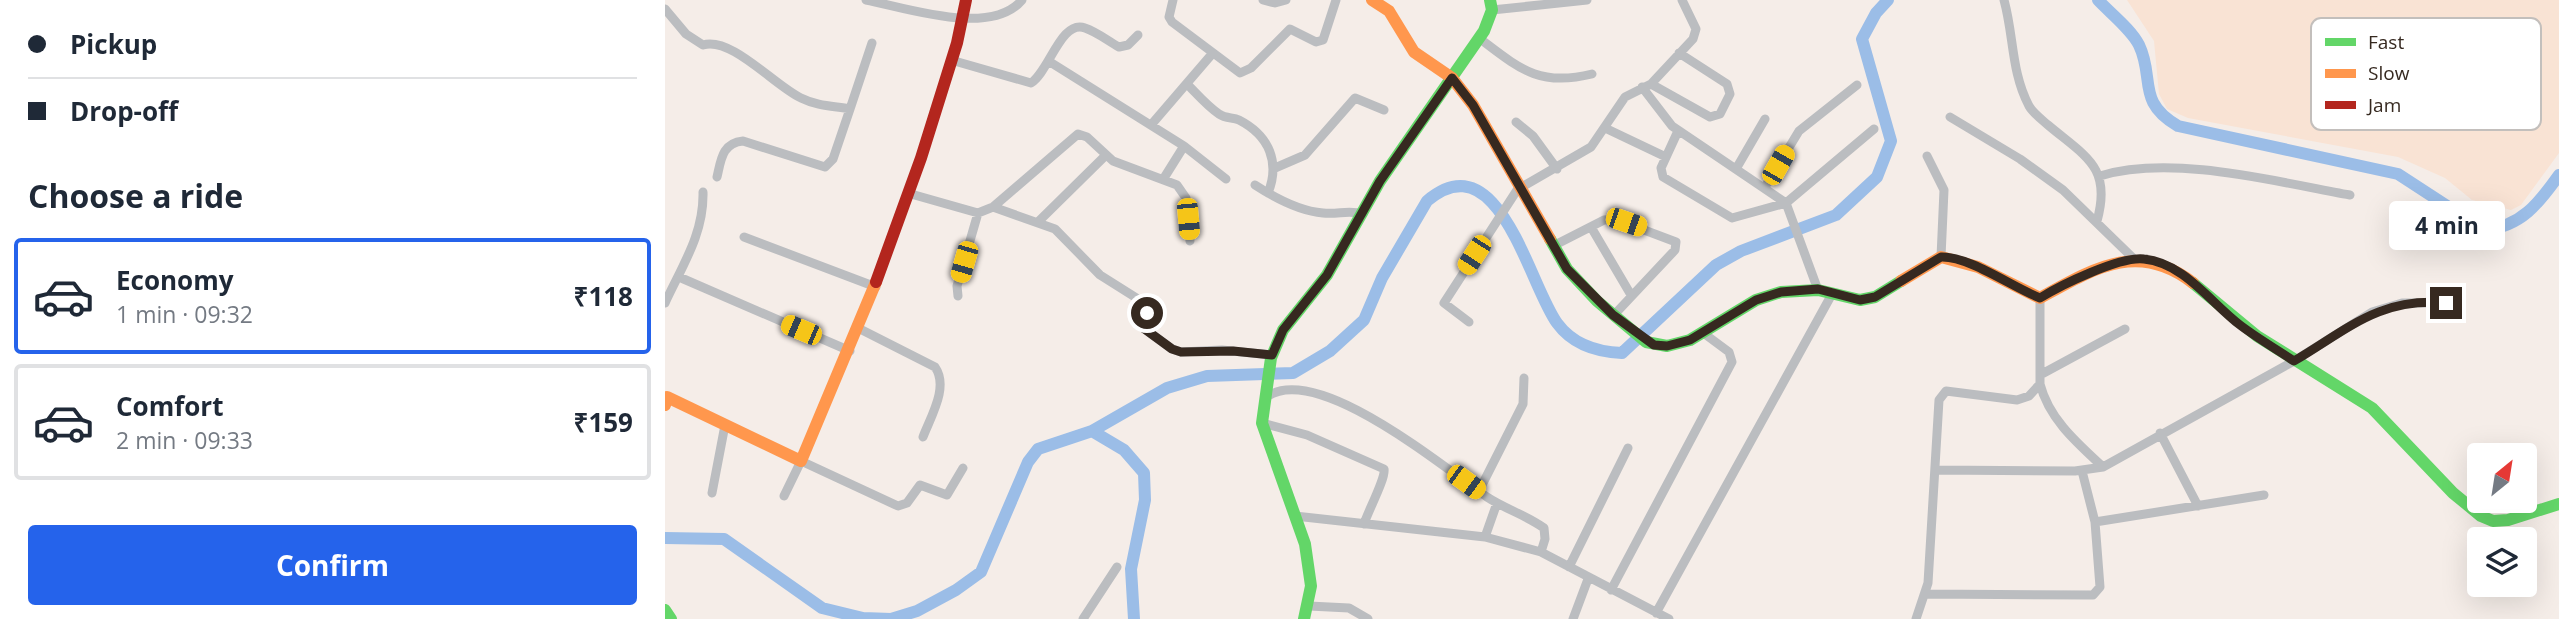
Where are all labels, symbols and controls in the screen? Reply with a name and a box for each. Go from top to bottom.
legend [2311,18,2541,130]
text: Pickup [70,26,157,62]
text: Fast [2368,29,2404,55]
text: Slow [2368,60,2410,86]
text: Jam [2366,92,2401,118]
text: Drop-off [70,93,178,129]
car [1759,142,1798,188]
text: Choose a ride [28,174,243,217]
car [1176,197,1201,241]
callout: 4 min [2388,202,2504,250]
car [1603,205,1650,239]
text: 4 min [2415,209,2479,241]
car [1454,232,1495,278]
car [949,239,980,285]
text: Economy [116,262,234,298]
icon: car [32,265,95,328]
text: ₹118 [574,278,633,314]
route end [2430,287,2462,319]
route start [1131,297,1163,329]
text: 1 min · 09:32 [116,298,253,330]
car [778,312,825,348]
text: Comfort [116,388,223,424]
icon: car [32,391,95,454]
text: ₹159 [574,404,633,440]
text: 2 min · 09:33 [116,424,253,456]
north arrow [2467,443,2537,513]
map controls [2467,443,2537,597]
car [1443,461,1490,503]
button: Confirm [28,525,637,605]
button: layers [2467,527,2537,597]

